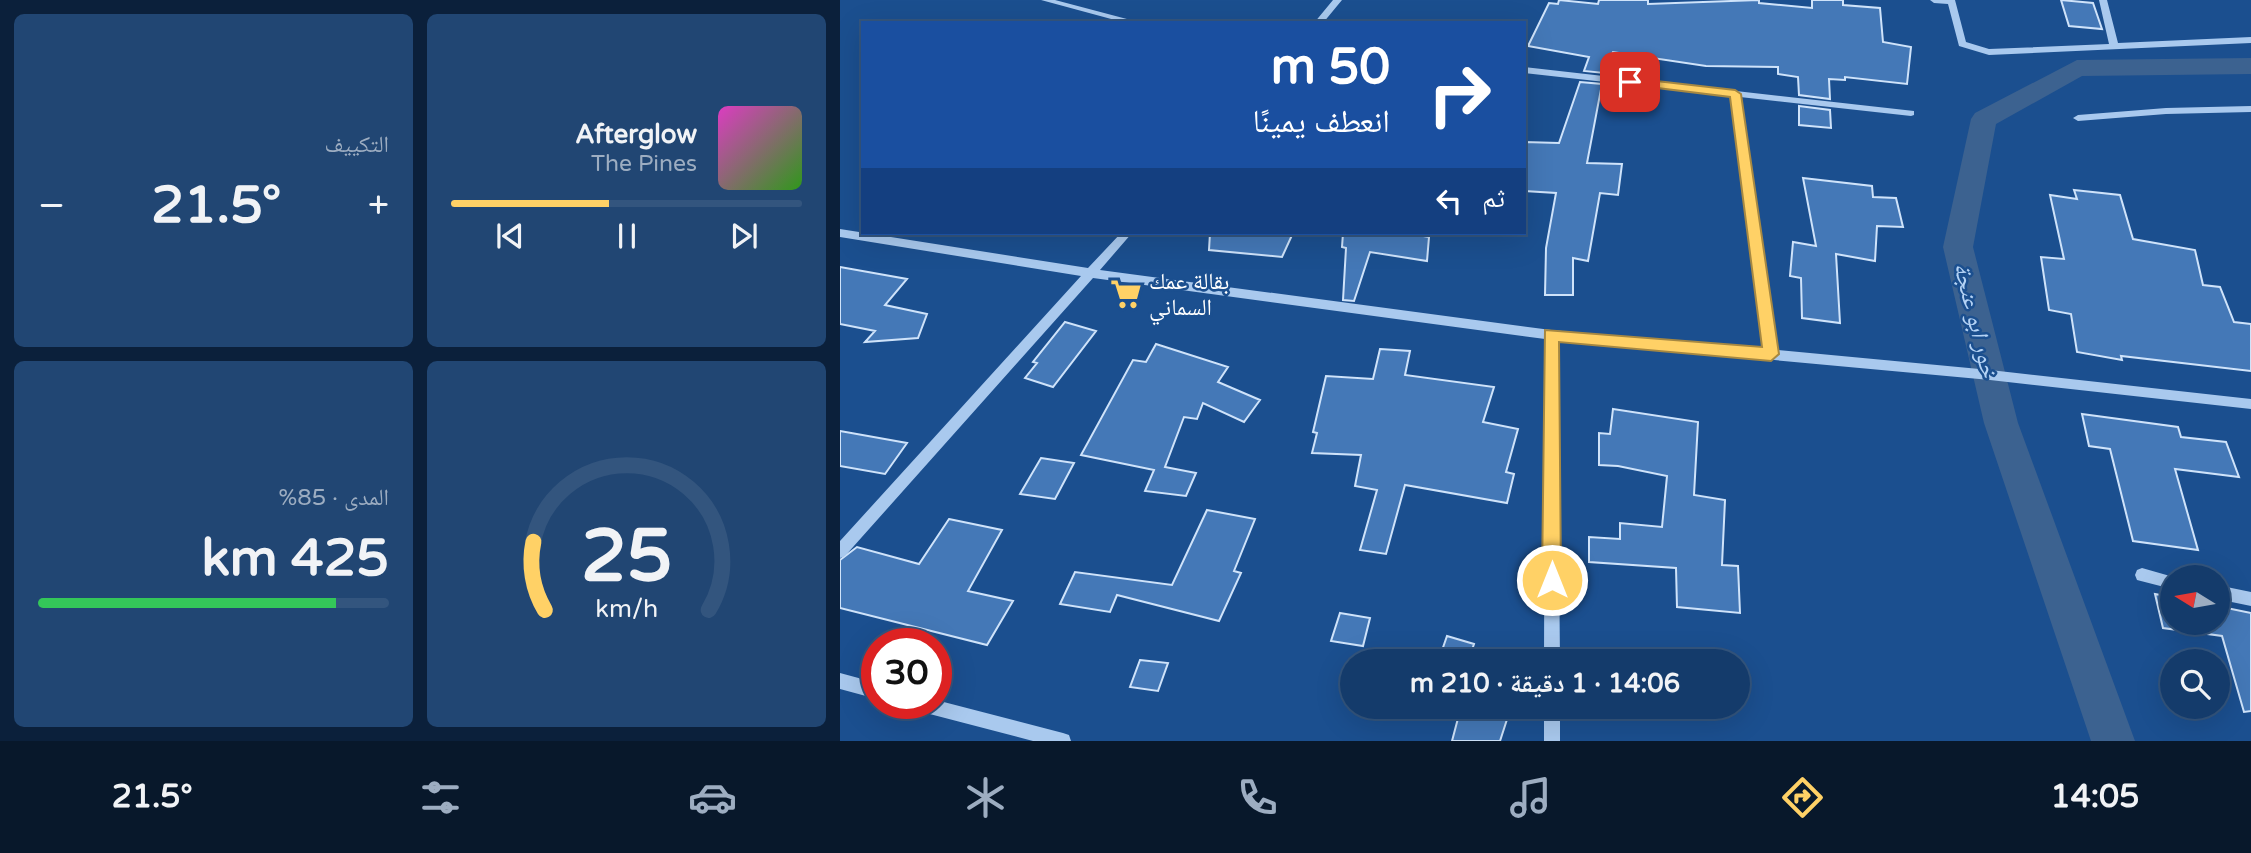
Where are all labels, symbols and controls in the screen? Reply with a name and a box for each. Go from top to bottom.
text: 50 m [1271,38,1390,97]
icon: right [1414,49,1505,140]
pin [1600,52,1660,112]
icon: arrive [1611,63,1649,101]
text: انعطف يمينًا [1253,103,1390,141]
text: Afterglow [575,119,697,150]
text: التكييف [324,131,389,159]
text: The Pines [591,150,697,178]
text: 21.5° [151,174,281,237]
icon: left [1430,182,1468,220]
text: − [38,183,65,229]
text: + [368,183,389,229]
text: ثم [1482,183,1505,214]
icon: previous [491,217,529,255]
icon: pause [608,217,646,255]
icon: next [725,217,763,255]
water label: خور ابو عنجة [1947,259,2004,381]
place label: بقالة عمك السماني [1149,268,1229,326]
supermarket icon: بقالة عمك السماني [1109,277,1143,311]
text: المدى · 85% [278,484,389,512]
text: 25 [581,513,672,601]
text: 425 km [201,527,389,590]
position arrow [1515,543,1589,617]
north arrow [2160,565,2230,635]
map controls [2160,565,2230,719]
text: km/h [595,594,658,624]
speed limit sign: 30 [861,628,952,719]
button: search [2160,649,2230,719]
text: 14:06 · 1 دقيقة · 210 m [1410,668,1680,699]
icon: filters [416,773,465,822]
icon: car [688,773,737,822]
icon: climate [961,773,1010,822]
icon: phone [1233,773,1282,822]
icon: music [1506,773,1555,822]
icon: directions [1778,773,1827,822]
text: 21.5° [112,778,193,816]
text: 14:05 [2051,778,2139,816]

